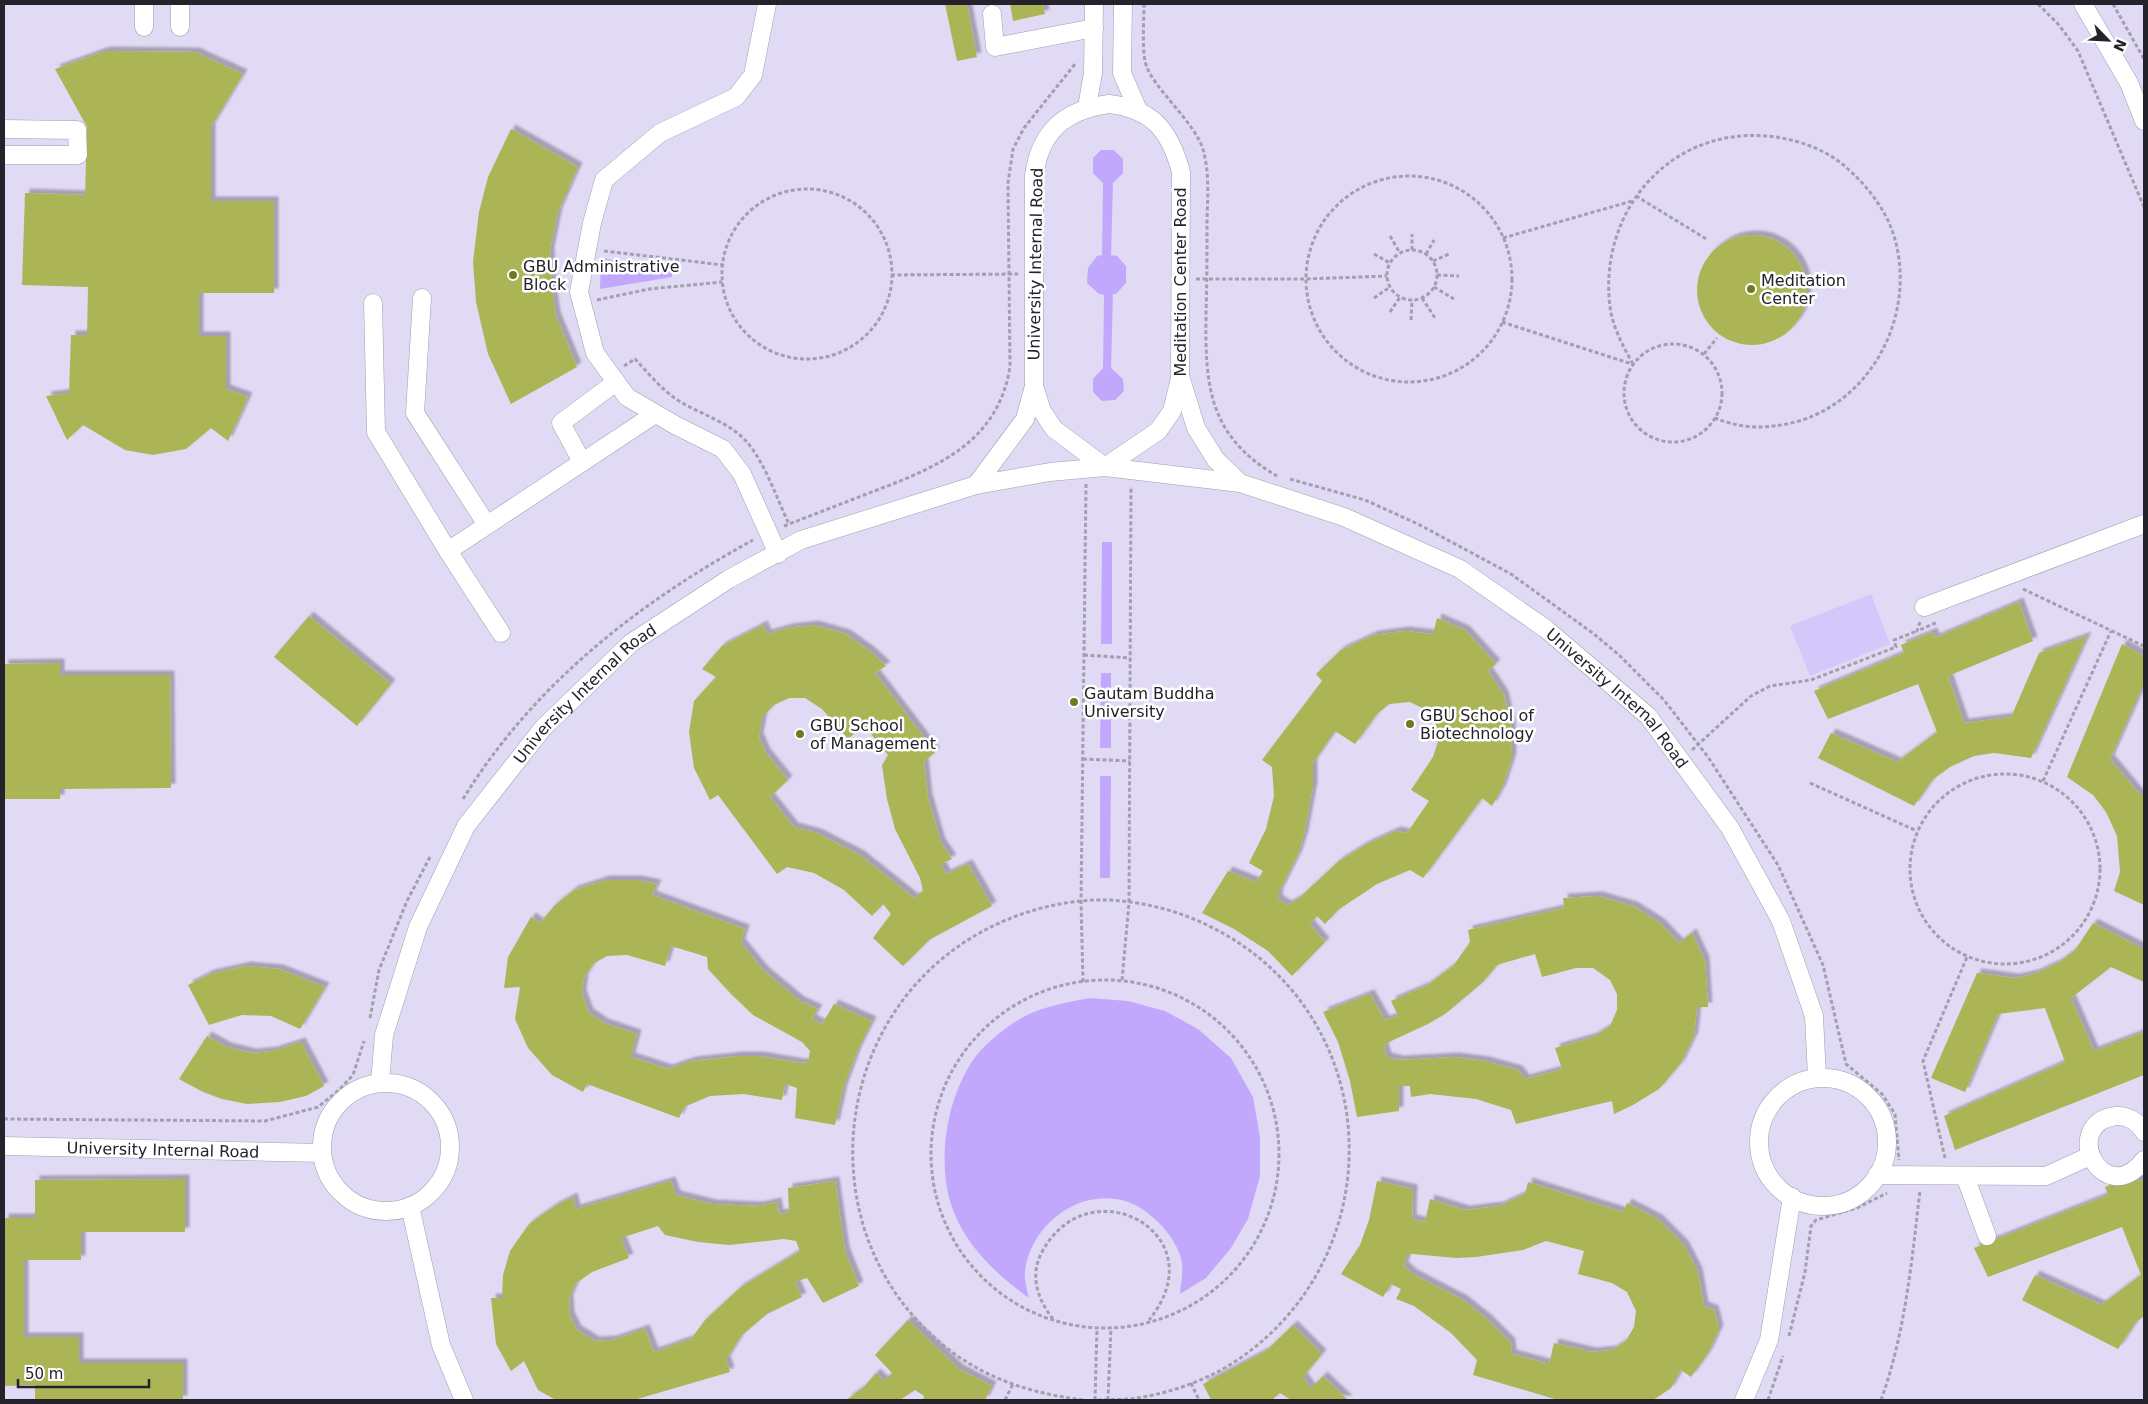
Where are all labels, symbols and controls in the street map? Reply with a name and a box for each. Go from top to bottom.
north arrow [2083,15,2133,65]
text: N [2110,37,2130,54]
street label: University Internal Road [1024,168,1047,361]
street label: Meditation Center Road [1171,187,1190,377]
place label: GBU Administrative Block [523,257,680,294]
marker: GBU Administrative Block [507,269,519,281]
place label: Meditation Center [1761,271,1846,308]
marker: Meditation Center [1745,283,1757,295]
street label: University Internal Road [510,620,660,767]
street label: University Internal Road [1542,624,1692,772]
place label: Gautam Buddha University [1084,684,1214,721]
marker: Gautam Buddha University [1068,696,1080,708]
place label: GBU School of Biotechnology [1420,706,1534,743]
place label: GBU School of Management [810,716,936,753]
marker: GBU School of Biotechnology [1404,718,1416,730]
marker: GBU School of Management [794,728,806,740]
street label: University Internal Road [66,1138,260,1162]
scale bar [18,1356,149,1388]
text: 50 m [25,1365,63,1383]

